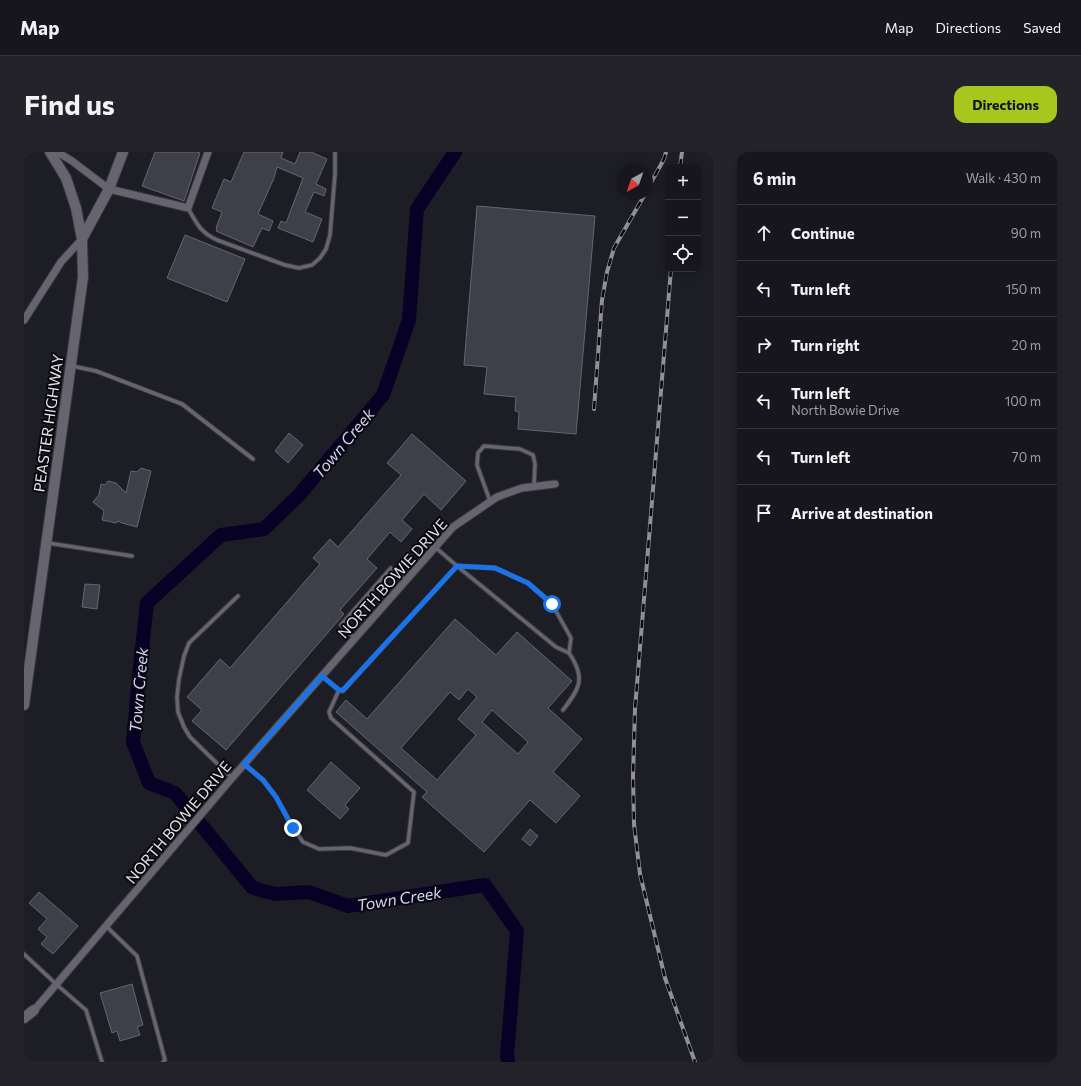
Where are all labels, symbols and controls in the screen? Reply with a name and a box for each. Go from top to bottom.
text: Map [20,16,59,39]
text: Map [885,19,914,36]
text: Directions [936,19,1001,36]
text: Saved [1023,19,1061,36]
button: Directions [954,86,1057,123]
text: Find us [24,87,115,121]
north arrow [617,164,653,200]
map controls [665,164,701,272]
button: + [665,164,701,200]
text: 6 min [753,168,796,189]
text: Walk · 430 m [966,170,1041,186]
button: − [665,200,701,236]
icon: ahead [753,222,775,244]
text: Continue [791,224,855,242]
text: 90 m [1011,225,1041,241]
button: locate [665,236,701,272]
icon: left [753,278,775,300]
text: Turn left [791,280,850,298]
text: 150 m [1006,281,1041,297]
icon: right [753,334,775,356]
text: Turn right [791,336,860,354]
text: 20 m [1012,337,1041,353]
street label: PEASTER HIGHWAY [29,353,67,493]
text: Turn left [791,384,850,402]
icon: left [753,390,775,412]
text: 100 m [1005,393,1041,409]
text: North Bowie Drive [791,402,899,418]
water label: Town Creek [308,404,378,482]
icon: left [753,446,775,468]
text: Turn left [791,448,850,466]
text: 70 m [1012,449,1041,465]
icon: arrive [753,502,775,524]
text: Arrive at destination [791,504,933,522]
street label: NORTH BOWIE DRIVE [334,515,450,641]
route start [543,595,561,613]
water label: Town Creek [125,646,151,734]
street label: NORTH BOWIE DRIVE [121,757,235,887]
route end [284,819,302,837]
water label: Town Creek [355,882,443,914]

